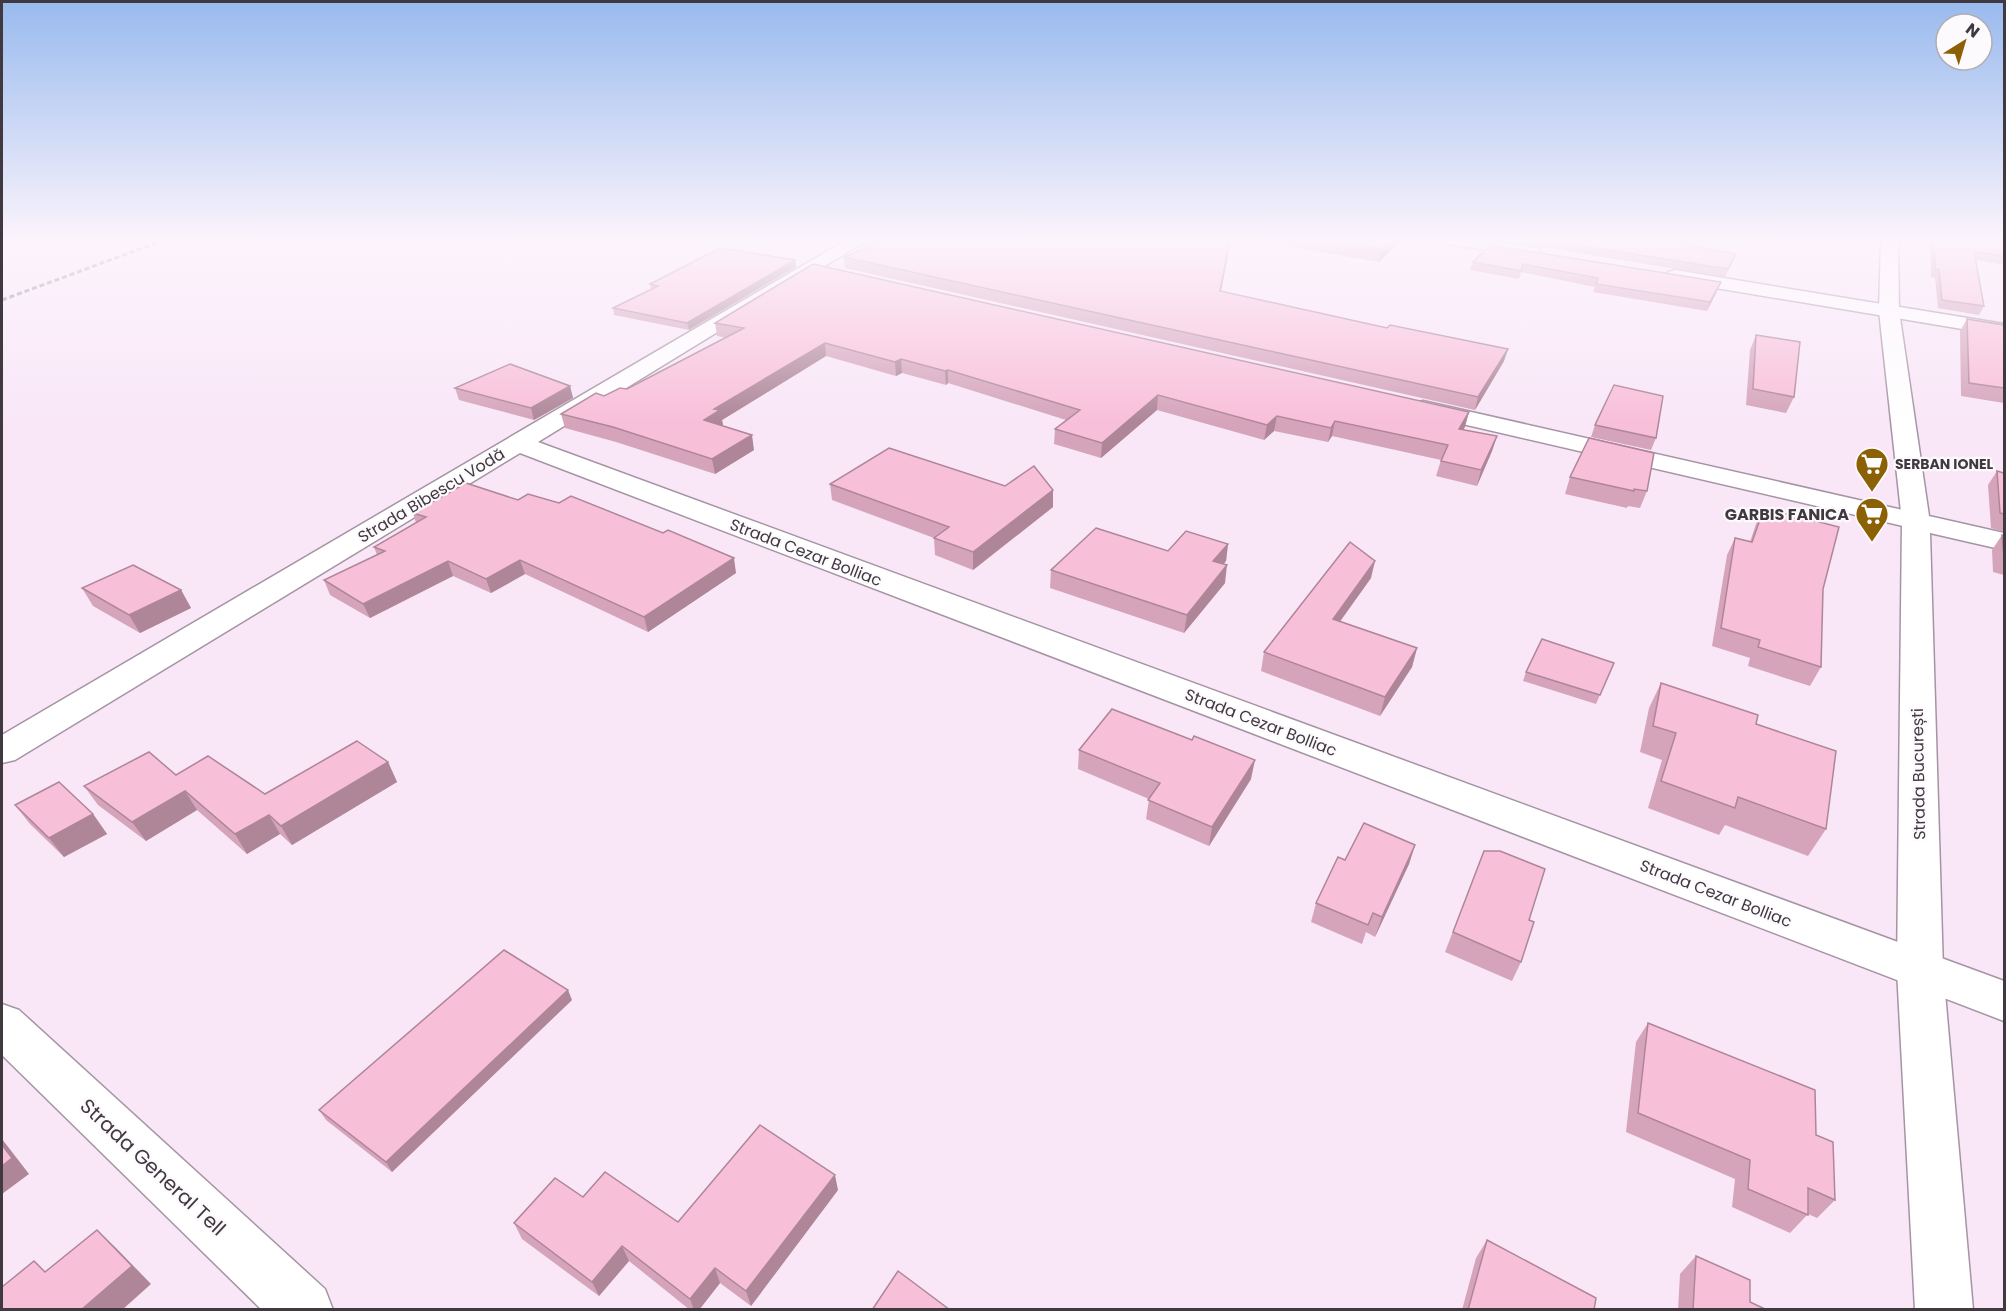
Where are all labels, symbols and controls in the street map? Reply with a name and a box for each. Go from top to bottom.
north arrow [1934,12,1994,72]
text: N [1961,18,1984,43]
street label: Strada Bibescu Vodă [353,442,509,548]
supermarket icon: SERBAN IONEL [1854,446,1890,493]
place label: SERBAN IONEL [1895,454,1994,474]
supermarket icon: GARBIS FANICA [1854,496,1890,543]
place label: GARBIS FANICA [1725,503,1849,526]
street label: Strada Cezar Bolliac [727,513,885,592]
street label: Strada Cezar Bolliac [1182,683,1340,762]
street label: Strada București [1906,708,1931,840]
street label: Strada Cezar Bolliac [1637,854,1795,933]
street label: Strada General Tell [74,1092,232,1242]

